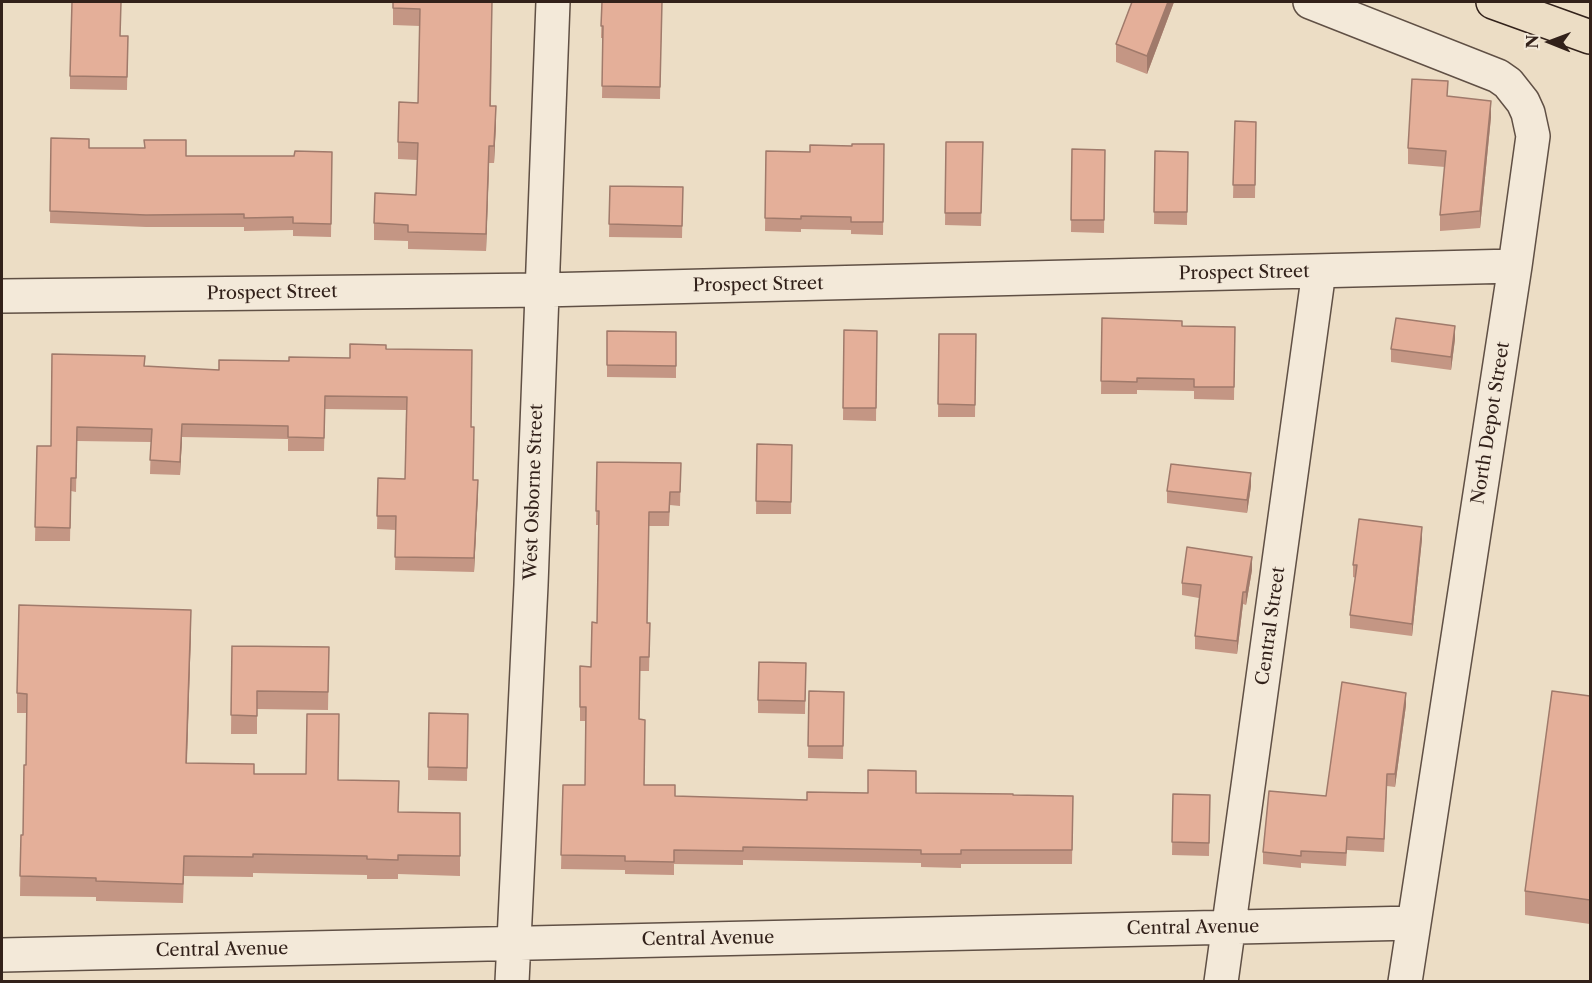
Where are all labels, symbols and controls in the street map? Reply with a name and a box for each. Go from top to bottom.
north arrow [1520,12,1580,72]
text: N [1522,35,1542,49]
street label: Prospect Street [1178,261,1310,285]
street label: Prospect Street [692,273,824,297]
street label: Prospect Street [206,281,338,305]
street label: North Depot Street [1467,340,1515,506]
street label: West Osborne Street [520,403,548,581]
street label: Central Street [1252,565,1290,687]
street label: Central Avenue [1126,916,1260,940]
street label: Central Avenue [641,927,775,951]
street label: Central Avenue [155,938,289,962]

